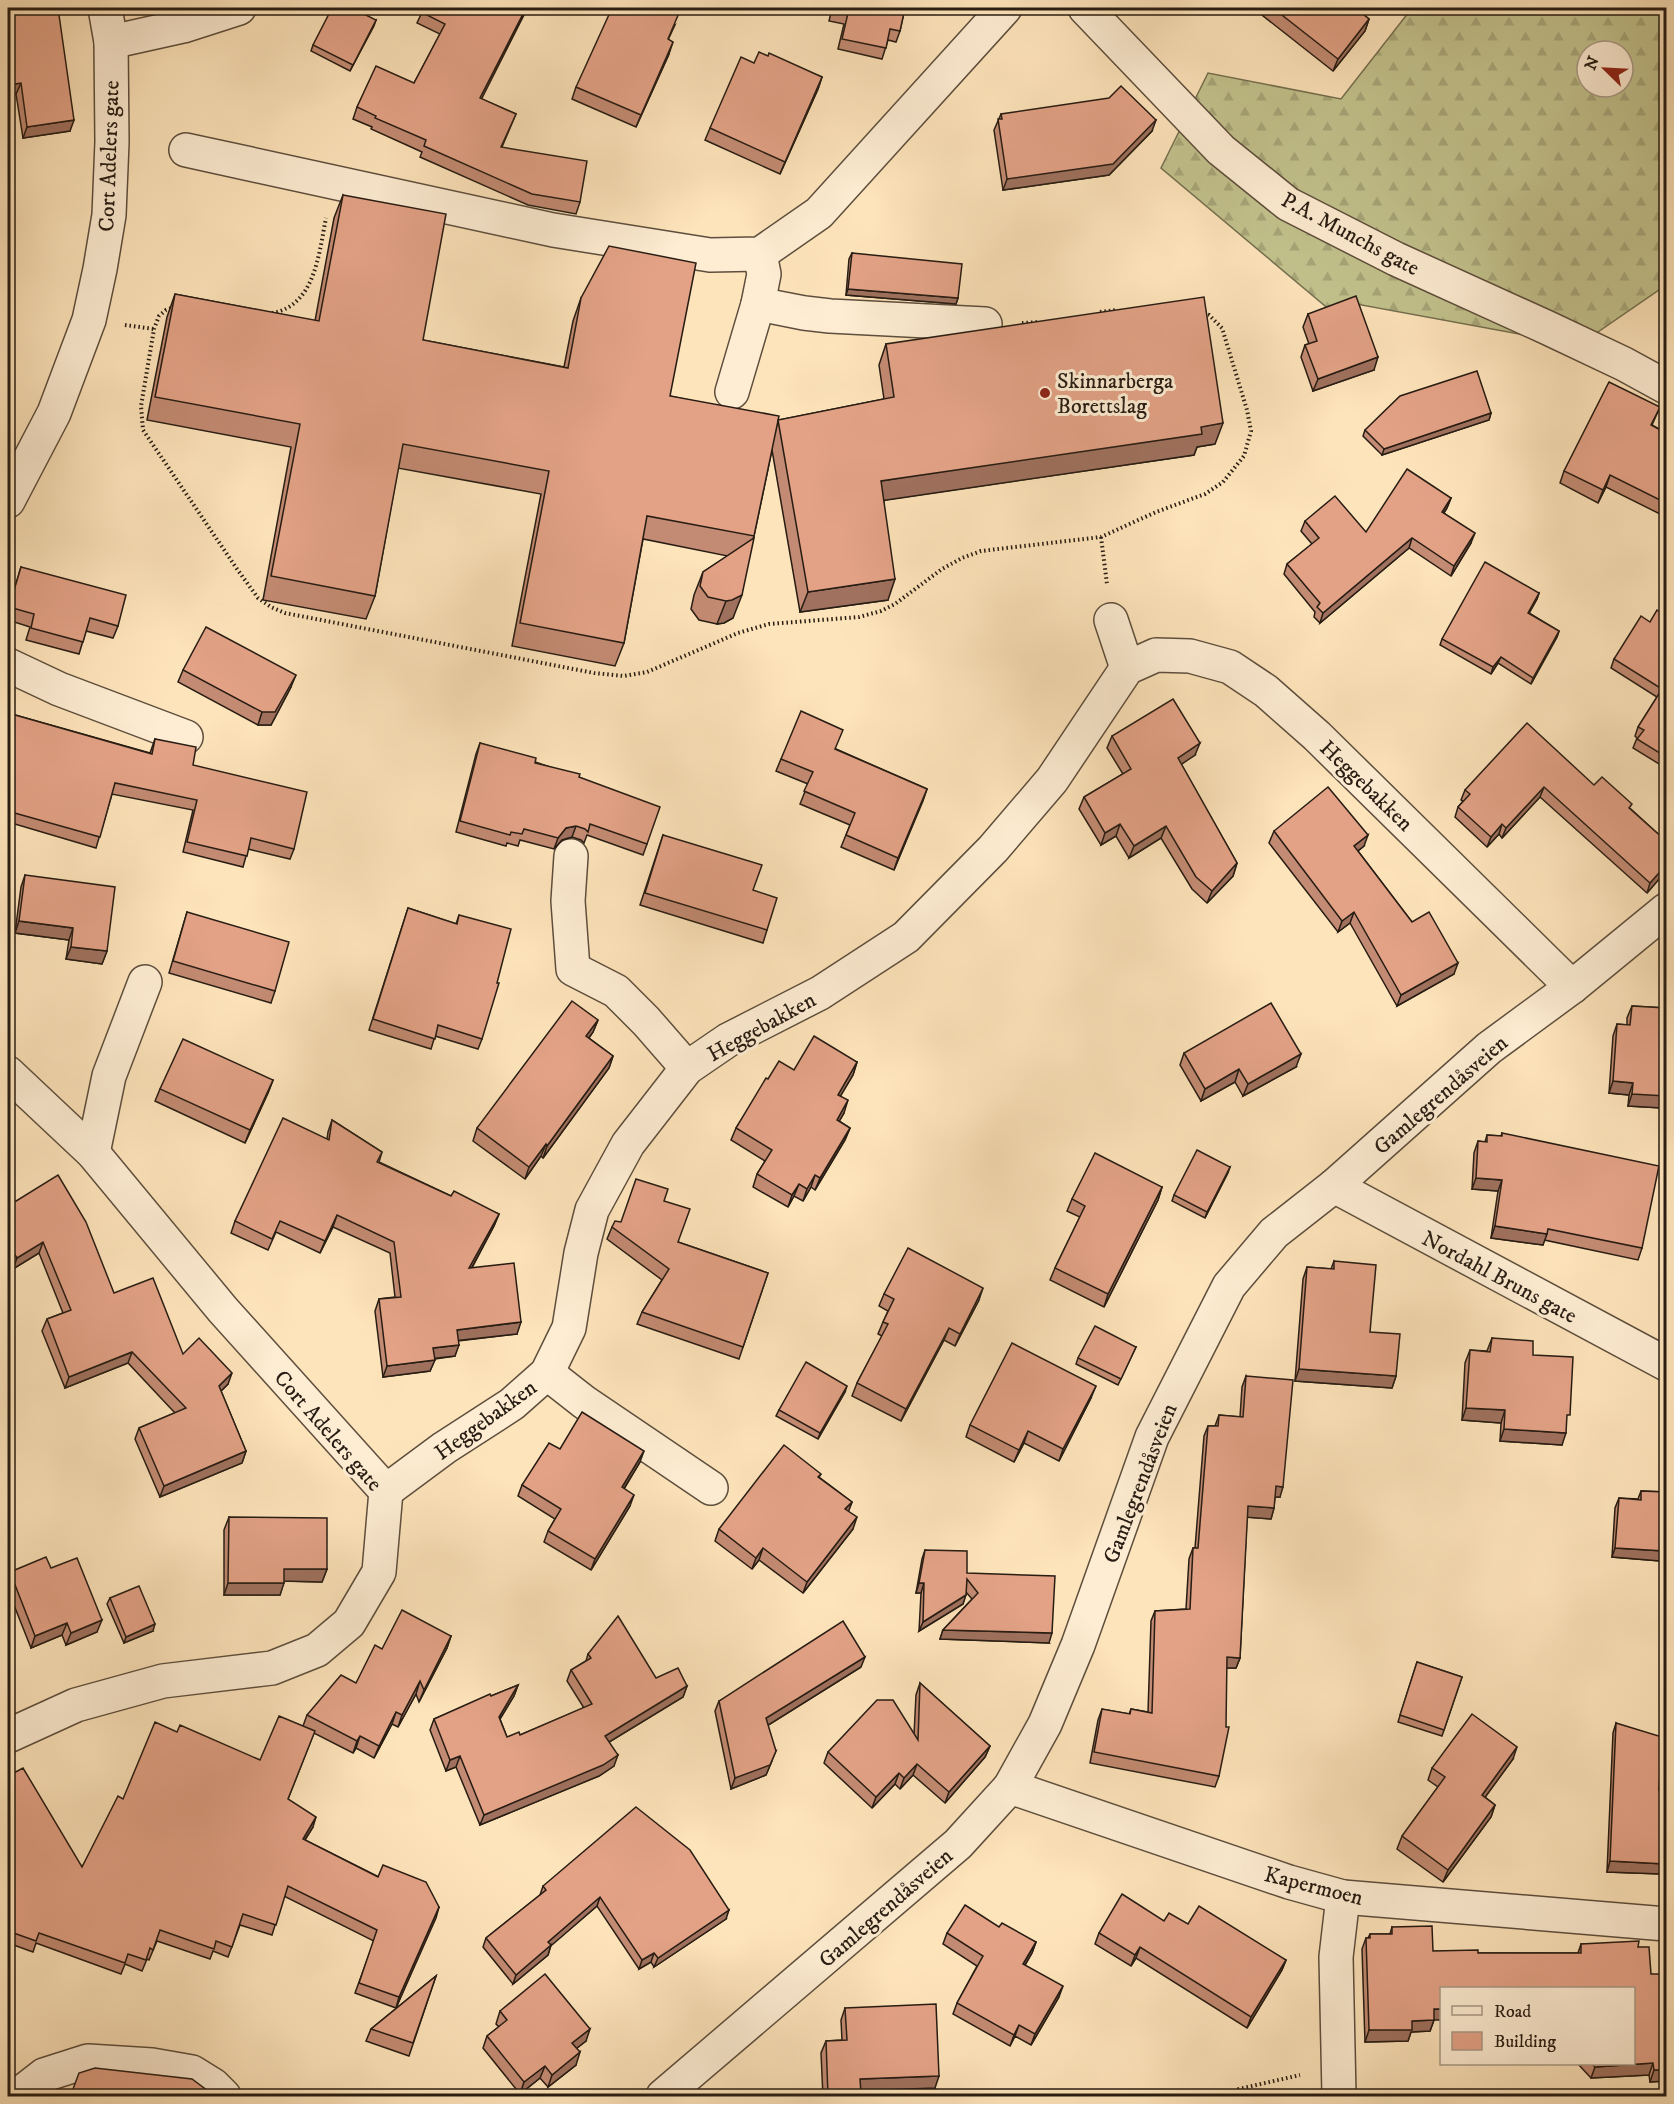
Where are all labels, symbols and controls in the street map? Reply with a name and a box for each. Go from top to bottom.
north arrow [1575,39,1635,99]
text: N [1580,53,1604,73]
street label: Cort Adelers gate [93,80,126,232]
street label: P.A. Munchs gate [1277,187,1424,282]
place label: Skinnarberga Borettslag [1057,368,1174,420]
marker: Skinnarberga Borettslag [1038,386,1052,400]
street label: Heggebakken [1314,735,1419,838]
street label: Heggebakken [703,986,821,1068]
street label: Gamlegrendåsveien [1368,1029,1514,1161]
street label: Nordahl Bruns gate [1417,1225,1582,1330]
street label: Cort Adelers gate [268,1365,388,1497]
street label: Heggebakken [430,1374,543,1466]
street label: Gamlegrendåsveien [1098,1399,1183,1567]
street label: Gamlegrendåsveien [813,1842,959,1974]
street label: Kapermoen [1261,1861,1366,1912]
legend [1440,1987,1635,2065]
text: Road [1494,2001,1531,2023]
text: Building [1494,2031,1556,2053]

